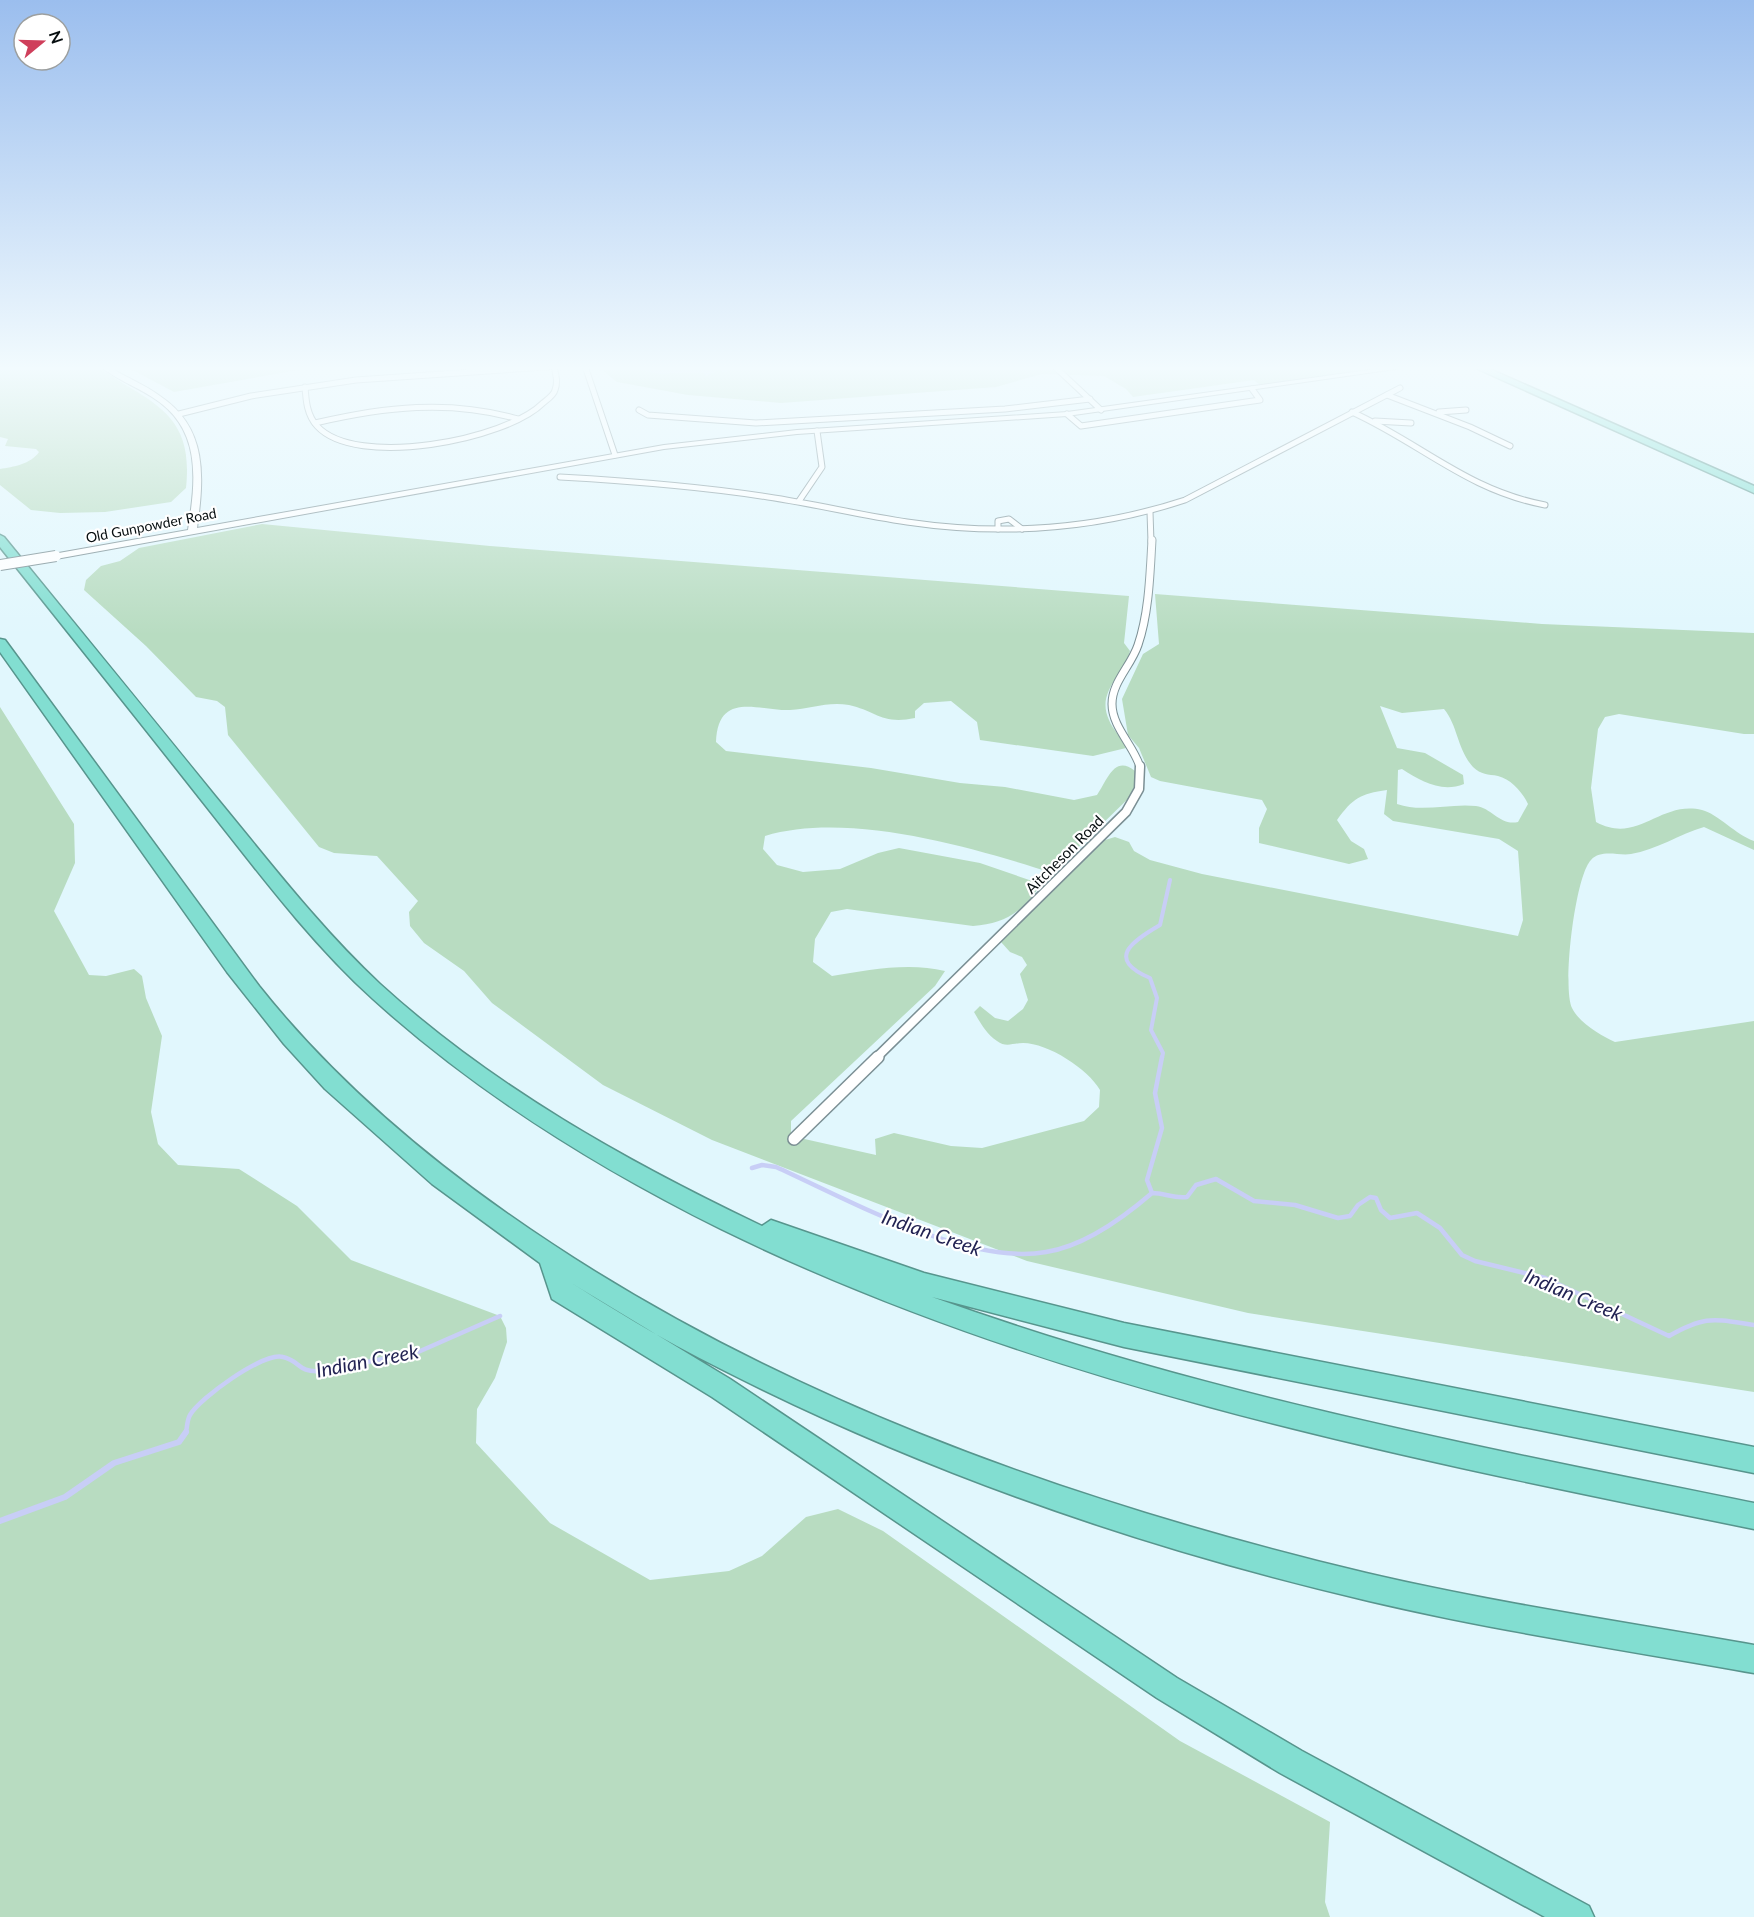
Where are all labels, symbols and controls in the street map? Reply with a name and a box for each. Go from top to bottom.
north arrow [12,12,72,72]
text: N [46,28,68,46]
street label: Old Gunpowder Road [84,504,218,546]
street label: Aitcheson Road [1021,811,1107,897]
water label: Indian Creek [879,1204,986,1260]
water label: Indian Creek [1521,1263,1627,1326]
water label: Indian Creek [314,1338,421,1382]

